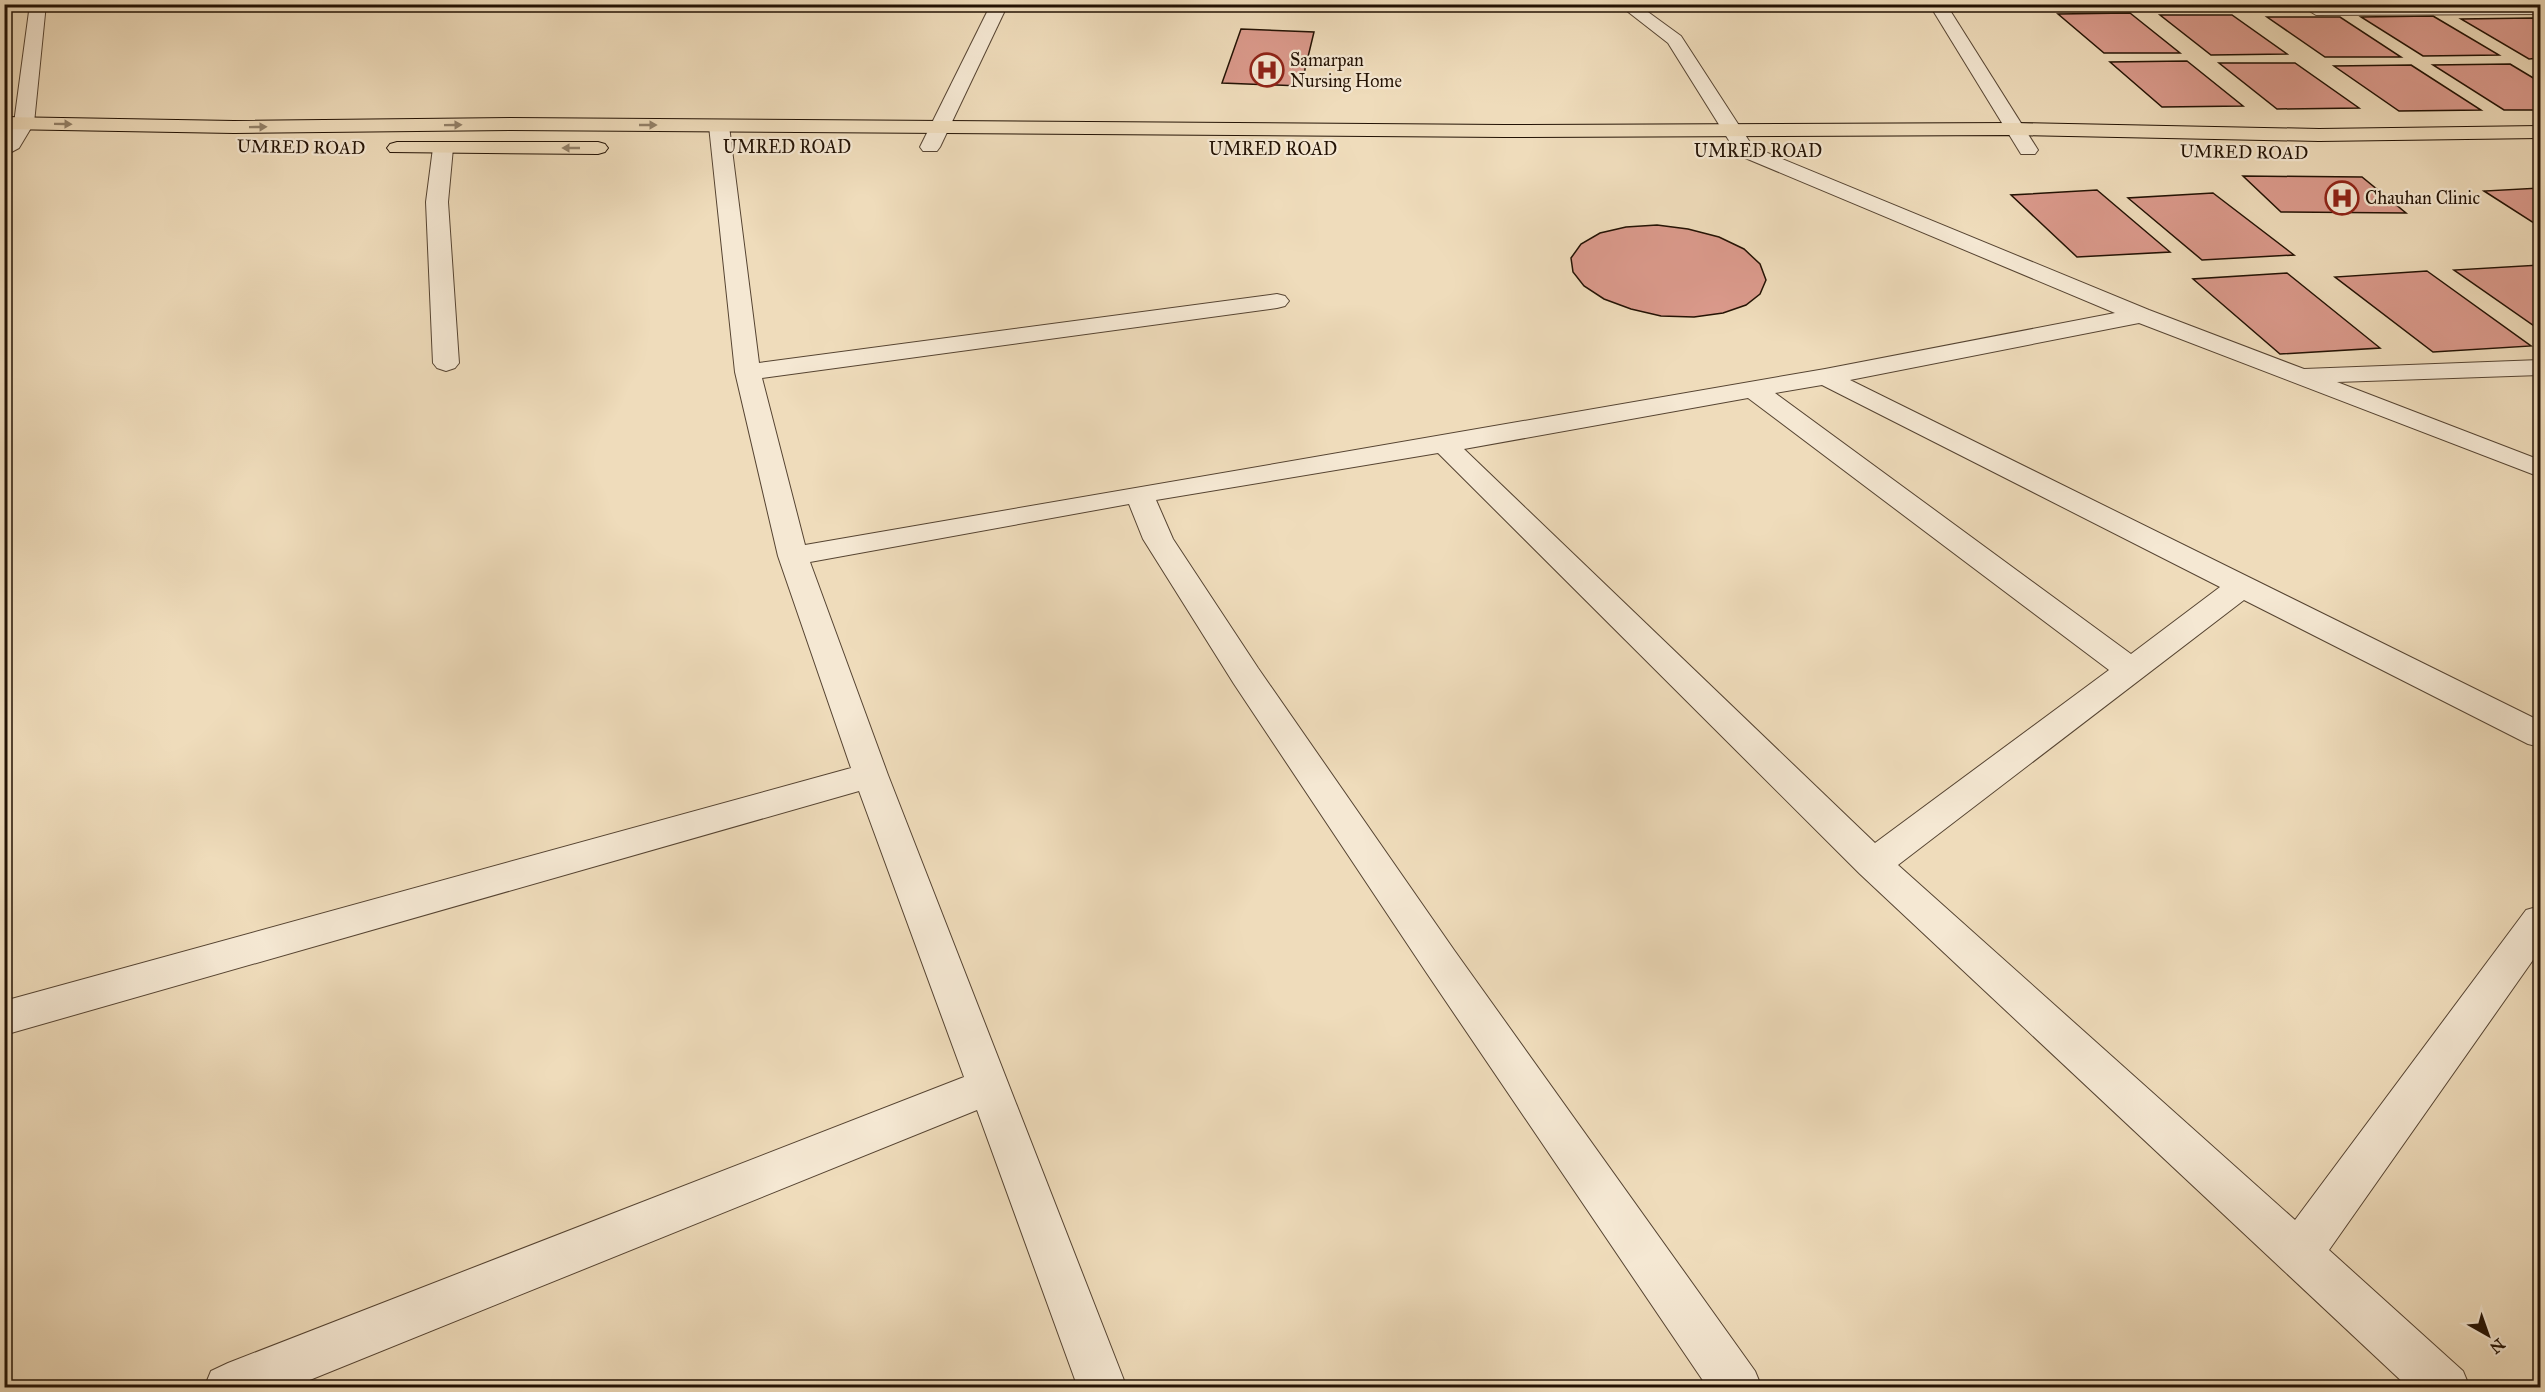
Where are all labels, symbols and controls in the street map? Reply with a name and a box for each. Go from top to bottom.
place label: Samarpan Nursing Home [1290,49,1402,93]
hospital icon: Samarpan Nursing Home [1249,52,1285,88]
one-way arrow [53,119,72,128]
one-way arrow [443,120,462,130]
one-way arrow [638,120,657,130]
one-way arrow [248,122,267,132]
street label: UMRED ROAD [237,135,365,159]
street label: UMRED ROAD [723,136,851,158]
street label: UMRED ROAD [1209,138,1337,160]
street label: UMRED ROAD [1694,140,1822,162]
street label: UMRED ROAD [2180,140,2308,164]
one-way arrow [562,143,581,153]
hospital icon: Chauhan Clinic [2324,180,2360,216]
place label: Chauhan Clinic [2365,187,2480,209]
north arrow [2458,1305,2518,1365]
text: N [2486,1334,2509,1358]

